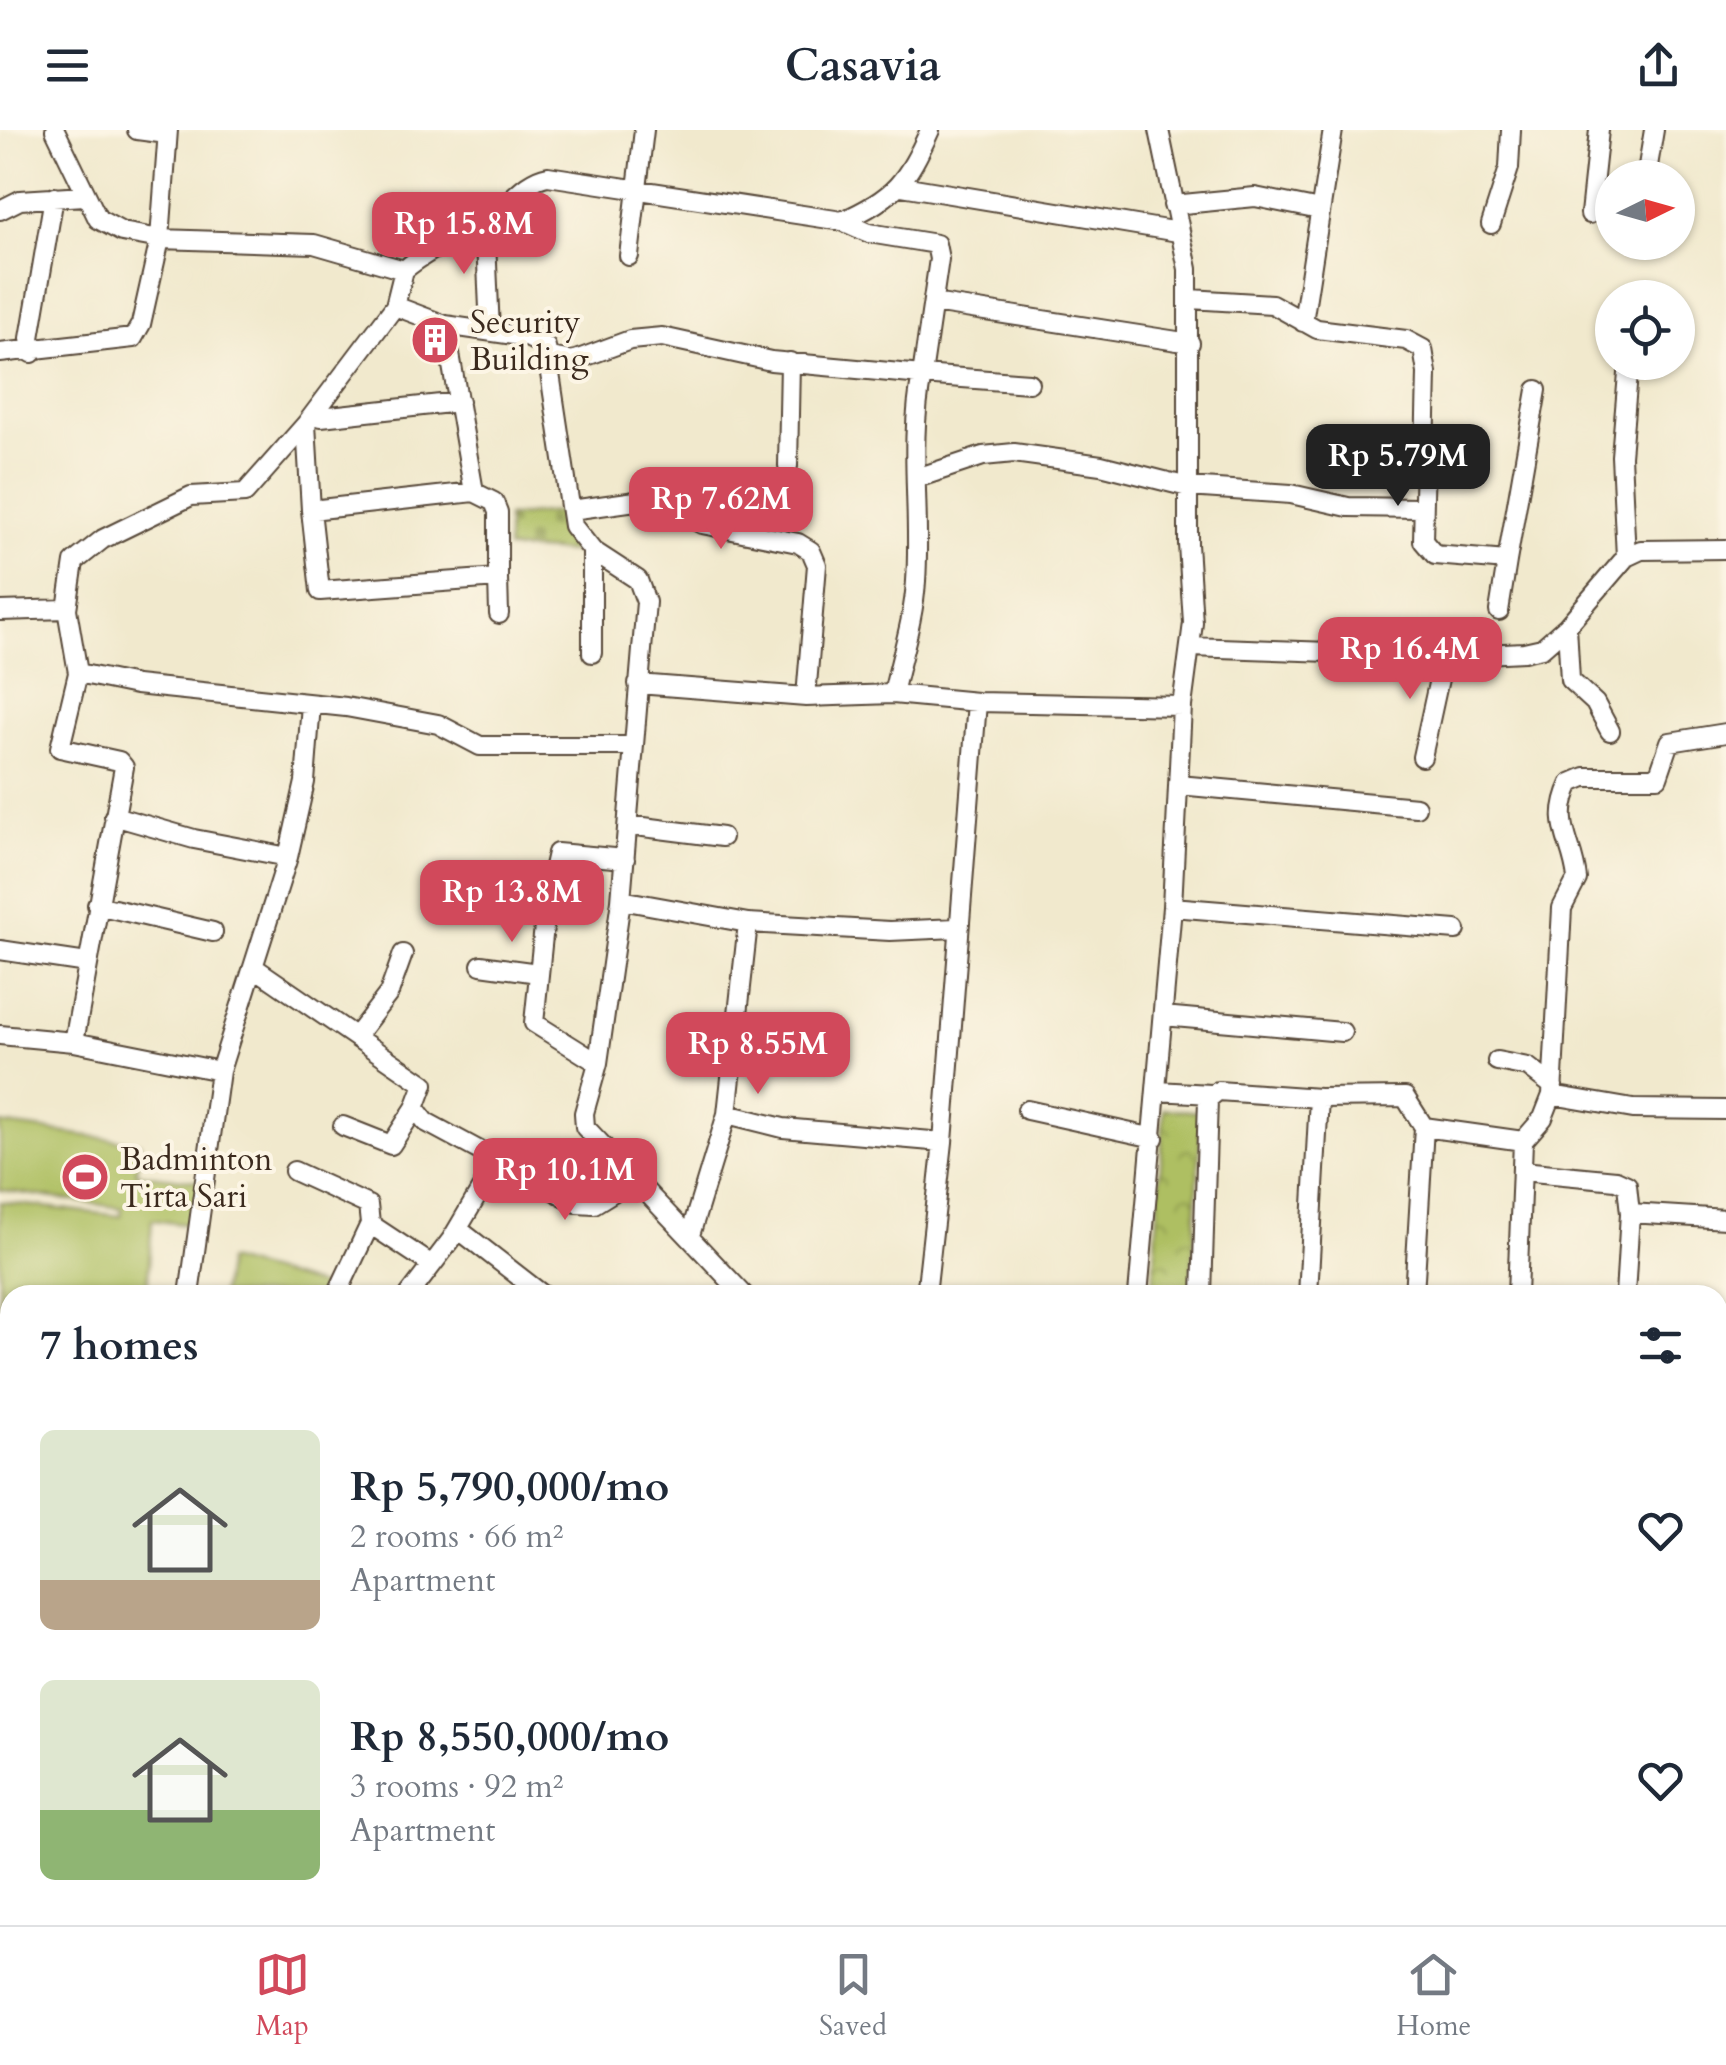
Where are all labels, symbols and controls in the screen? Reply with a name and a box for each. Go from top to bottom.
text: Casavia [785,35,941,96]
icon: menu [40,38,95,93]
icon: share [1631,38,1686,93]
north arrow [1595,160,1695,260]
map controls [1595,160,1695,380]
pin: Rp 15.8M [361,192,567,277]
text: Rp 15.8M [394,202,534,246]
button: locate [1595,280,1695,380]
place label: Security Building [470,301,589,382]
building icon: Security Building [409,314,461,366]
pin: Rp 5.79M [1295,424,1501,509]
text: Rp 5.79M [1328,434,1468,478]
pin: Rp 7.62M [618,467,824,552]
text: Rp 7.62M [651,477,791,521]
pin: Rp 16.4M [1307,617,1513,702]
text: Rp 16.4M [1340,627,1480,671]
pin: Rp 13.8M [409,860,615,945]
text: Rp 13.8M [442,870,582,914]
pin: Rp 8.55M [655,1012,861,1097]
text: Rp 8.55M [688,1022,828,1066]
place label: Badminton Tirta Sari [120,1138,272,1219]
pin: Rp 10.1M [462,1138,668,1223]
text: Rp 10.1M [495,1148,635,1192]
sports icon: Badminton Tirta Sari [59,1151,111,1203]
text: 7 homes [40,1317,198,1374]
icon: filters [1633,1318,1688,1373]
text: Rp 5,790,000/mo [350,1458,669,1515]
icon: home [120,1470,240,1590]
icon: heart [1633,1503,1688,1558]
text: 2 rooms · 66 m² [350,1515,563,1559]
text: Apartment [350,1559,495,1603]
text: Rp 8,550,000/mo [350,1708,669,1765]
icon: home [120,1720,240,1840]
icon: heart [1633,1753,1688,1808]
text: 3 rooms · 92 m² [350,1765,563,1809]
text: Apartment [350,1809,495,1853]
tab: Map [255,1947,310,2045]
tab: Saved [819,1947,887,2045]
tab: Home [1396,1947,1471,2045]

